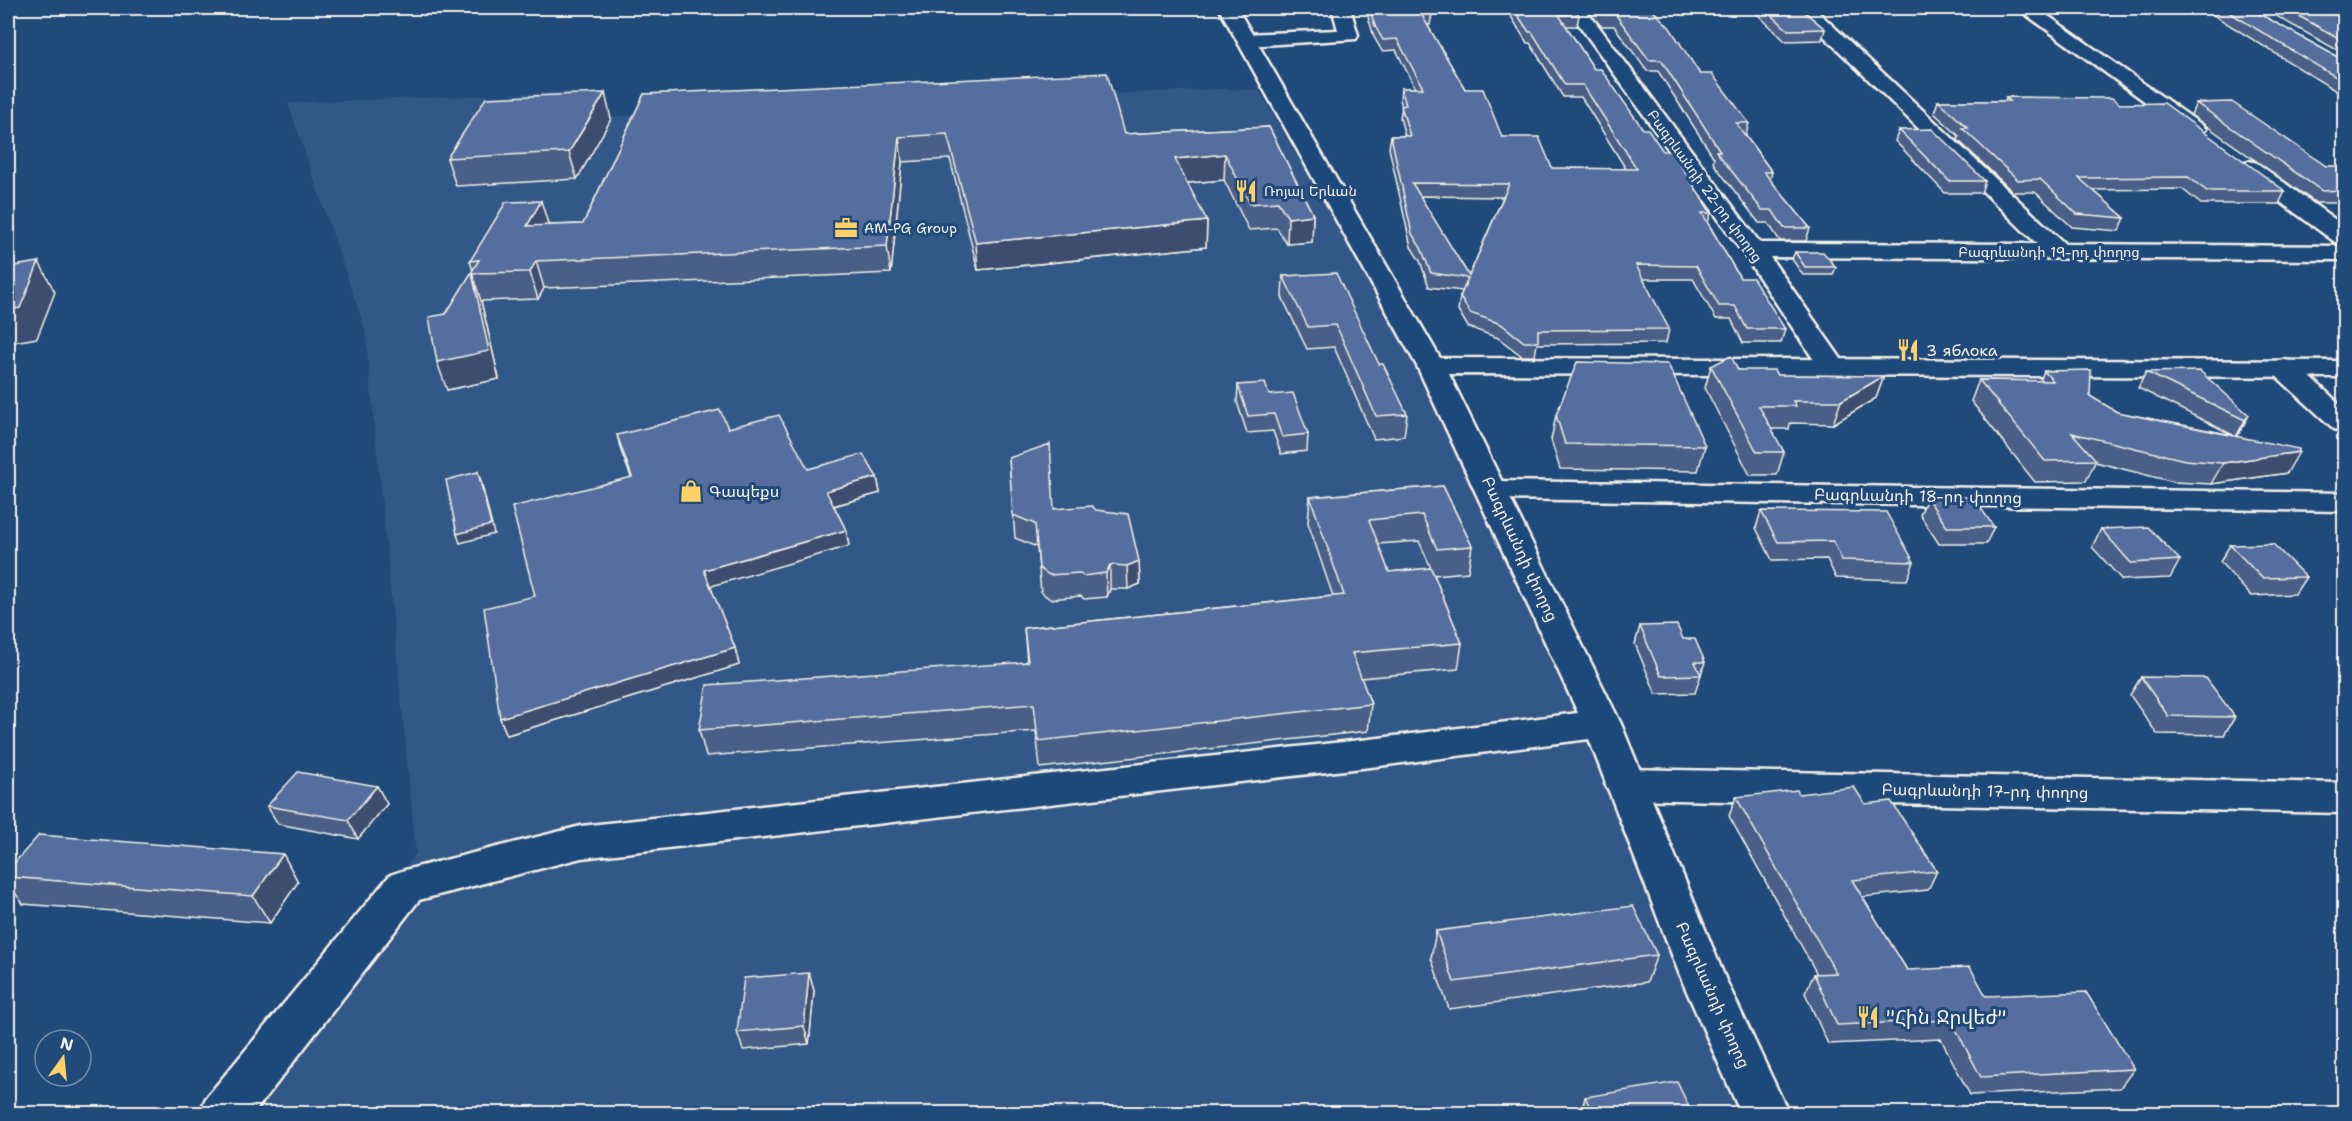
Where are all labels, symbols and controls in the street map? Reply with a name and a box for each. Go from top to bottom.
street label: Բագրևանդի 22-րդ փողոց [1643,106,1767,266]
restaurant icon: Ռոյալ Երևան [1233,178,1259,204]
place label: Ռոյալ Երևան [1264,182,1357,200]
office icon: AM-PG Group [833,215,859,241]
place label: AM-PG Group [864,219,957,237]
street label: Բագրևանդի 19-րդ փողոց [1958,243,2140,261]
restaurant icon: 3 яблока [1895,337,1921,363]
place label: 3 яблока [1926,340,1998,361]
street label: Բագրևանդի փողոց [1477,473,1563,625]
shop icon: Գապեքս [678,478,704,504]
place label: Գապեքս [709,481,779,502]
street label: Բագրևանդի 18-րդ փողոց [1814,484,2022,508]
street label: Բագրևանդի 17-րդ փողոց [1881,779,2089,803]
street label: Բագրևանդի փողոց [1671,919,1755,1071]
restaurant icon: "Հին Ջրվեժ" [1855,1004,1881,1030]
place label: "Հին Ջրվեժ" [1886,1004,2006,1030]
north arrow [33,1028,93,1088]
text: N [58,1032,76,1056]

